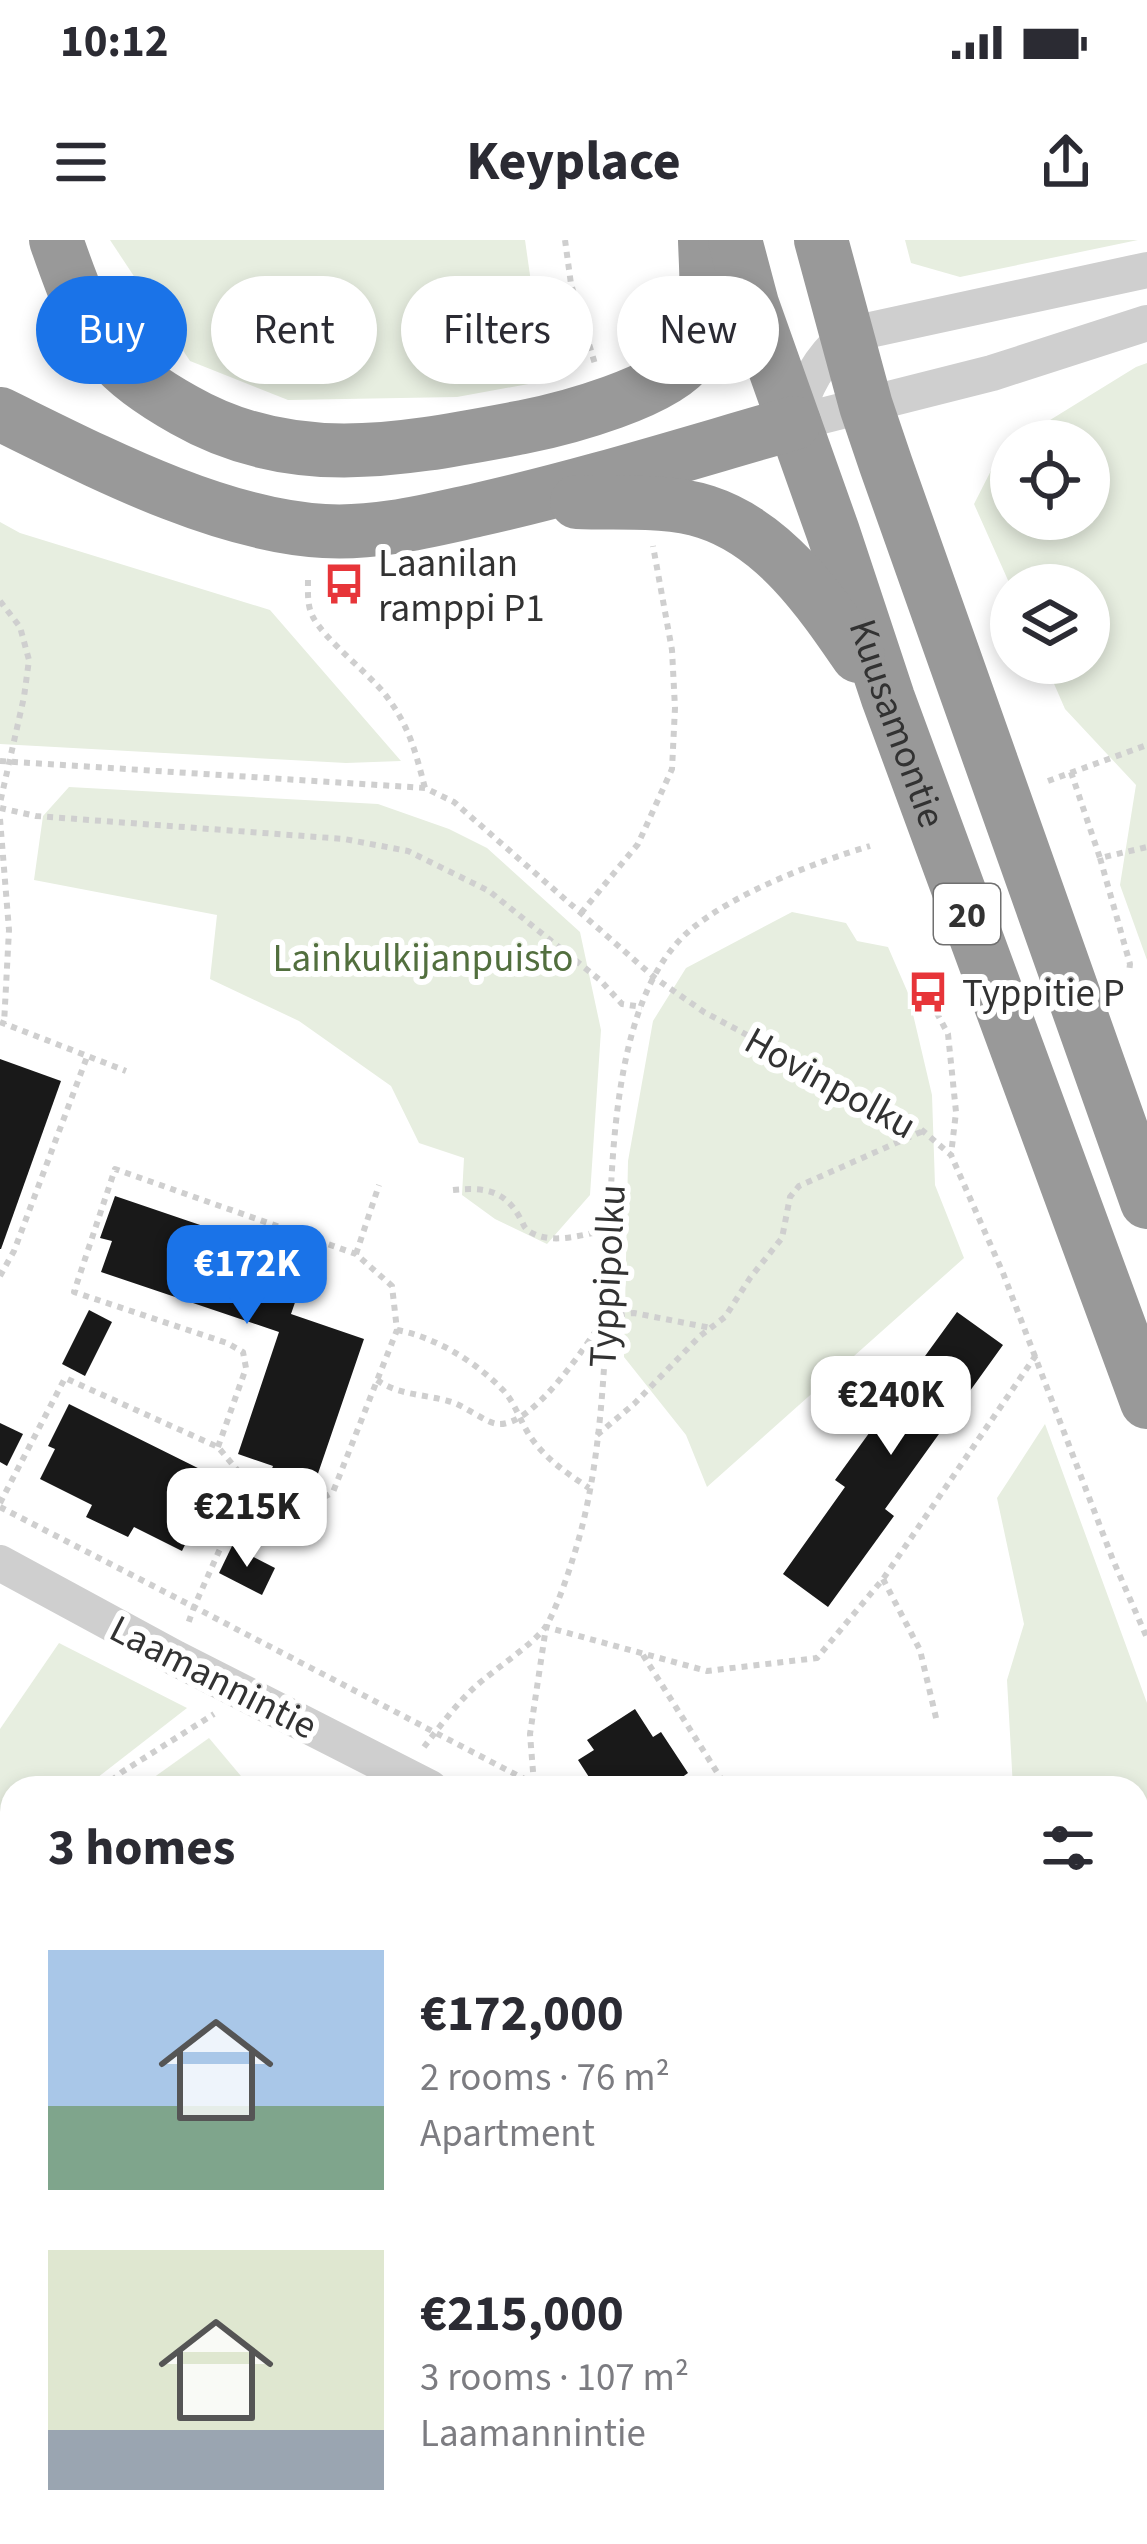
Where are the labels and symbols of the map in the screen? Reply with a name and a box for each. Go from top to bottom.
place label: Laanilan ramppi P1 [378,536,545,637]
bus stop icon: Laanilan ramppi P1 [321,561,367,607]
street label: Kuusamontie [834,612,959,836]
road number: 20 [934,884,1000,944]
park label: Lainkulkijanpuisto [273,931,573,987]
place label: Typpitie P [962,966,1125,1022]
bus stop icon: Typpitie P [905,969,951,1015]
street label: Hovinpolku [734,1014,926,1154]
street label: Typpipolku [575,1183,641,1369]
pin: €172K [163,1225,331,1327]
pin: €240K [807,1356,975,1458]
pin: €215K [163,1468,331,1570]
street label: Laamannintie [100,1602,326,1754]

